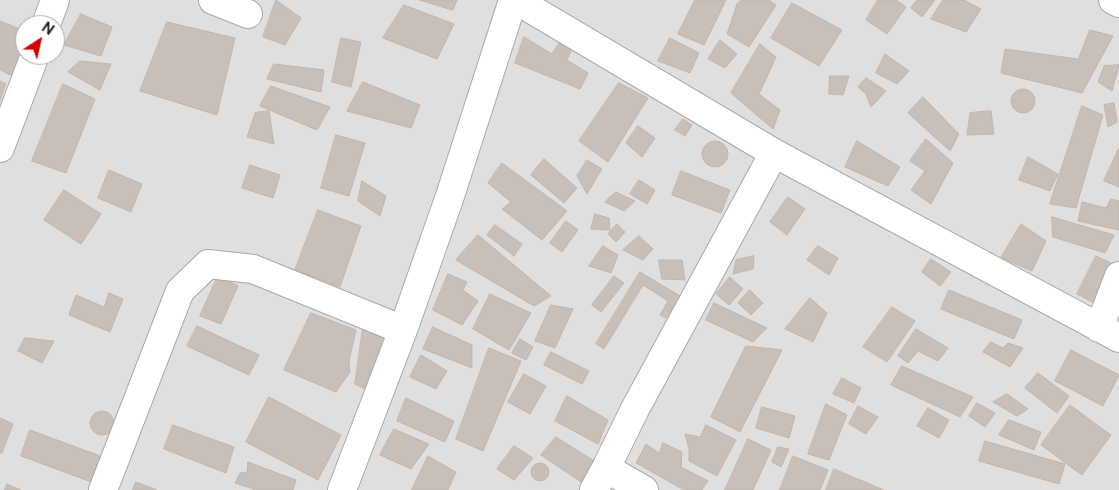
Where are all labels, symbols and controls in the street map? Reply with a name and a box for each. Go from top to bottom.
north arrow [15,15,65,65]
text: N [39,19,57,38]

